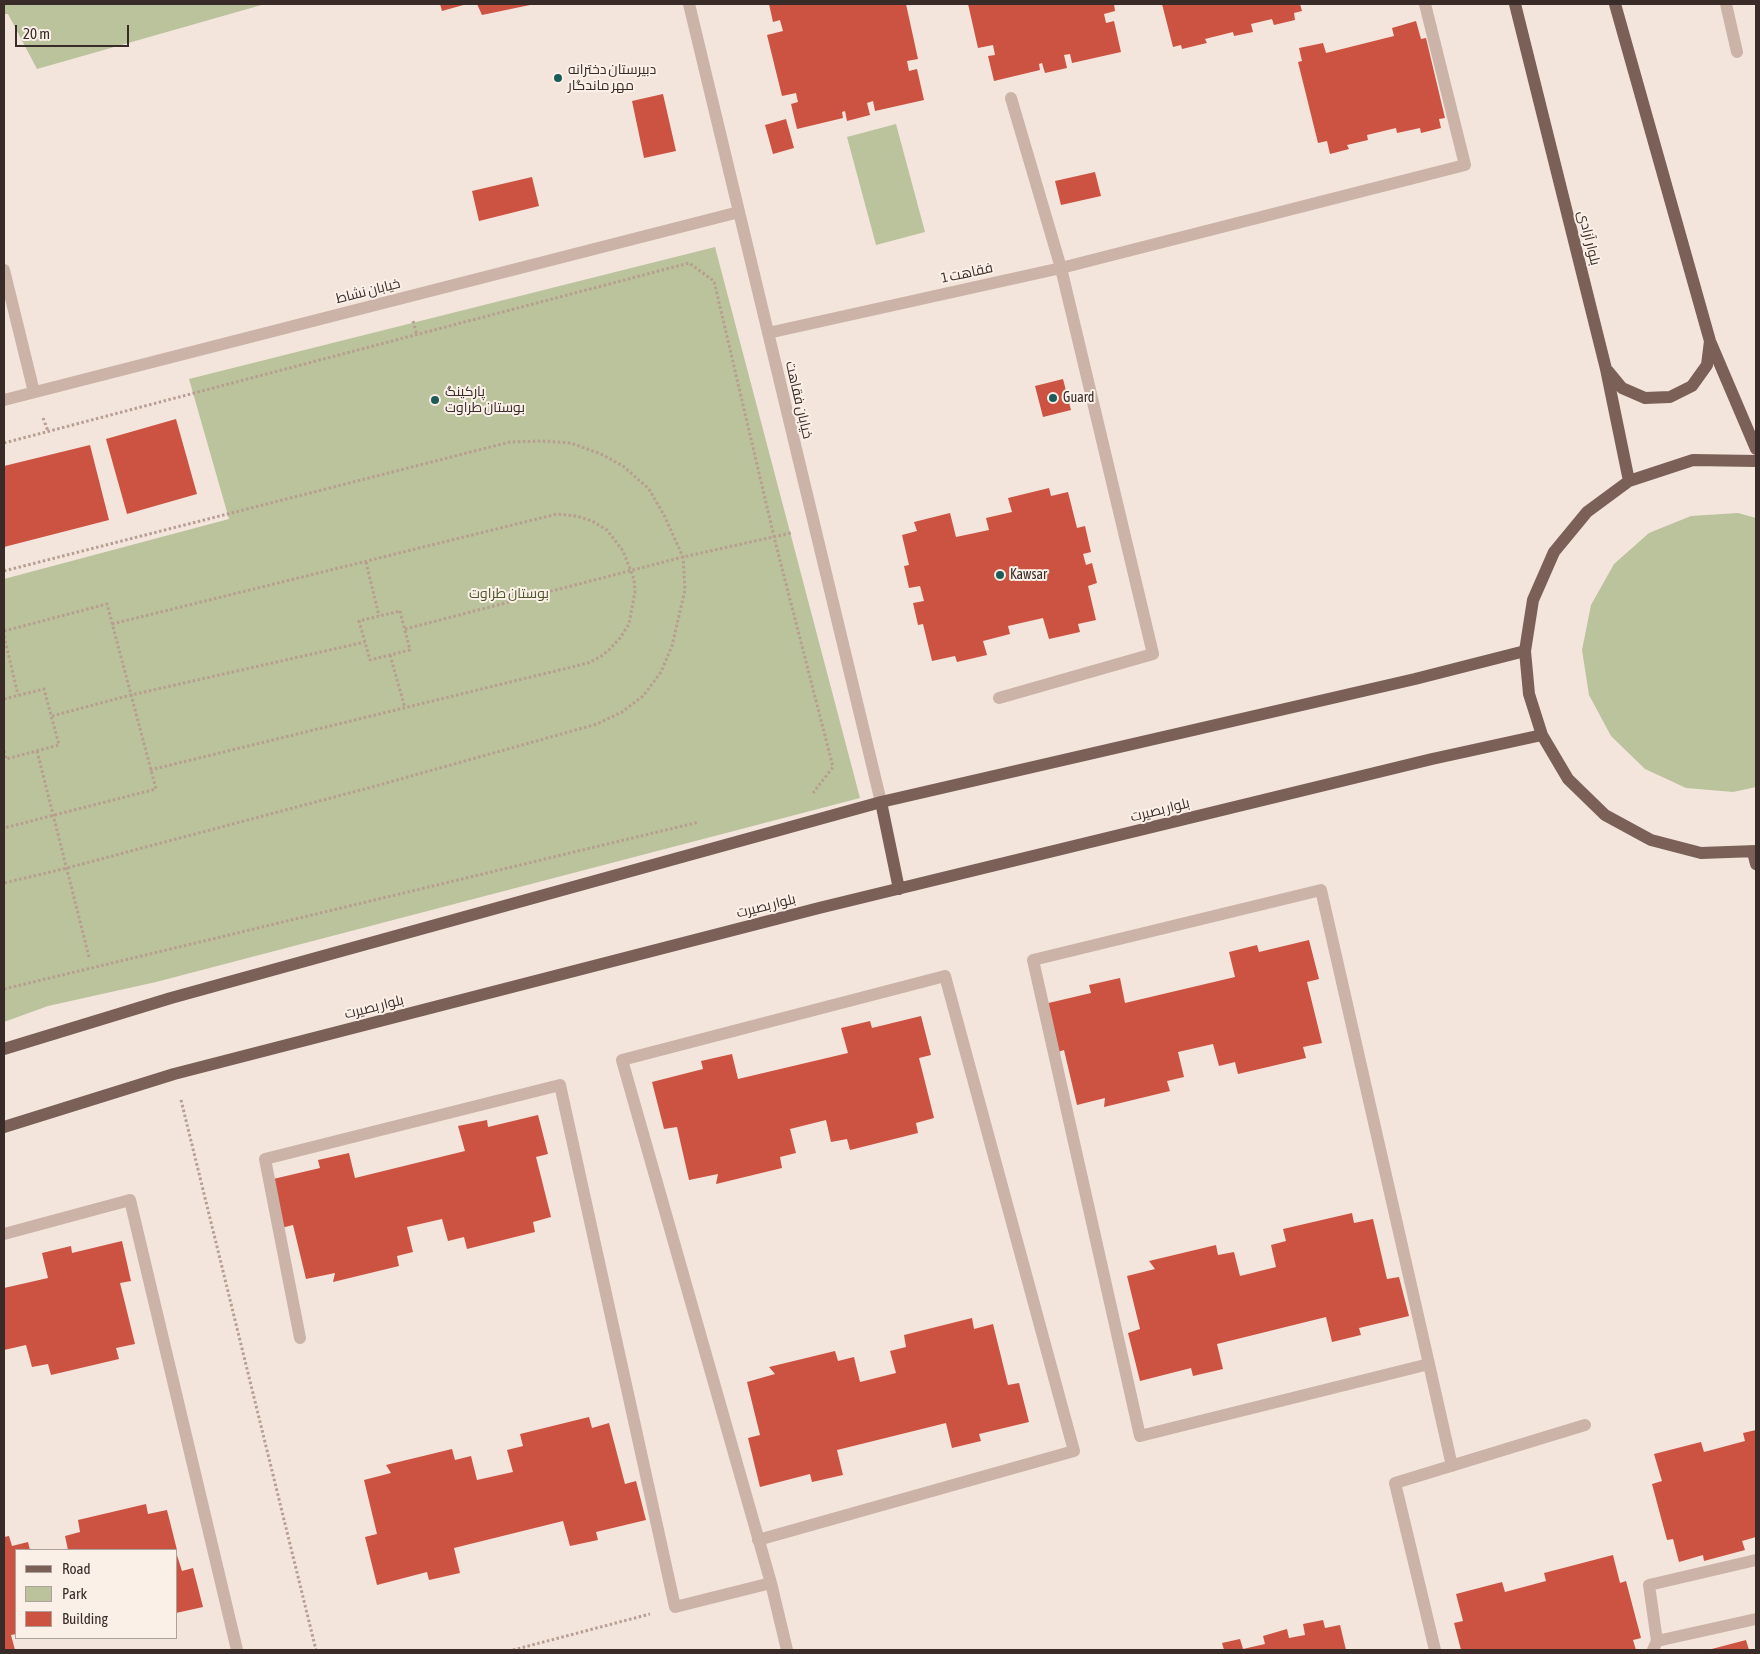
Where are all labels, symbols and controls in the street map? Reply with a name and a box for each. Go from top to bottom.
scale bar [18,15,131,47]
text: 20 m [23,25,50,42]
place label: دبیرستان دخترانه مهر ماندگار [568,62,656,94]
marker: دبیرستان دخترانه مهر ماندگار [552,72,564,84]
street label: بلوار آزادی [1574,209,1604,267]
street label: فقاهت 1 [940,259,994,287]
street label: خیابان نشاط [334,275,402,307]
street label: خیابان فقاهت [782,359,816,441]
place label: پارکینگ بوستان طراوت [445,384,525,417]
place label: Guard [1063,390,1094,406]
marker: Guard [1047,392,1059,404]
marker: پارکینگ بوستان طراوت [429,394,441,406]
place label: Kawsar [1010,567,1047,583]
marker: Kawsar [994,569,1006,581]
park label: بوستان طراوت [469,586,549,602]
street label: بلوار بصیرت [1129,795,1191,825]
street label: بلوار بصیرت [735,891,797,921]
street label: بلوار بصیرت [343,992,405,1022]
legend [15,1549,178,1639]
text: Road [62,1560,91,1577]
text: Park [62,1585,87,1602]
text: Building [62,1610,108,1627]

